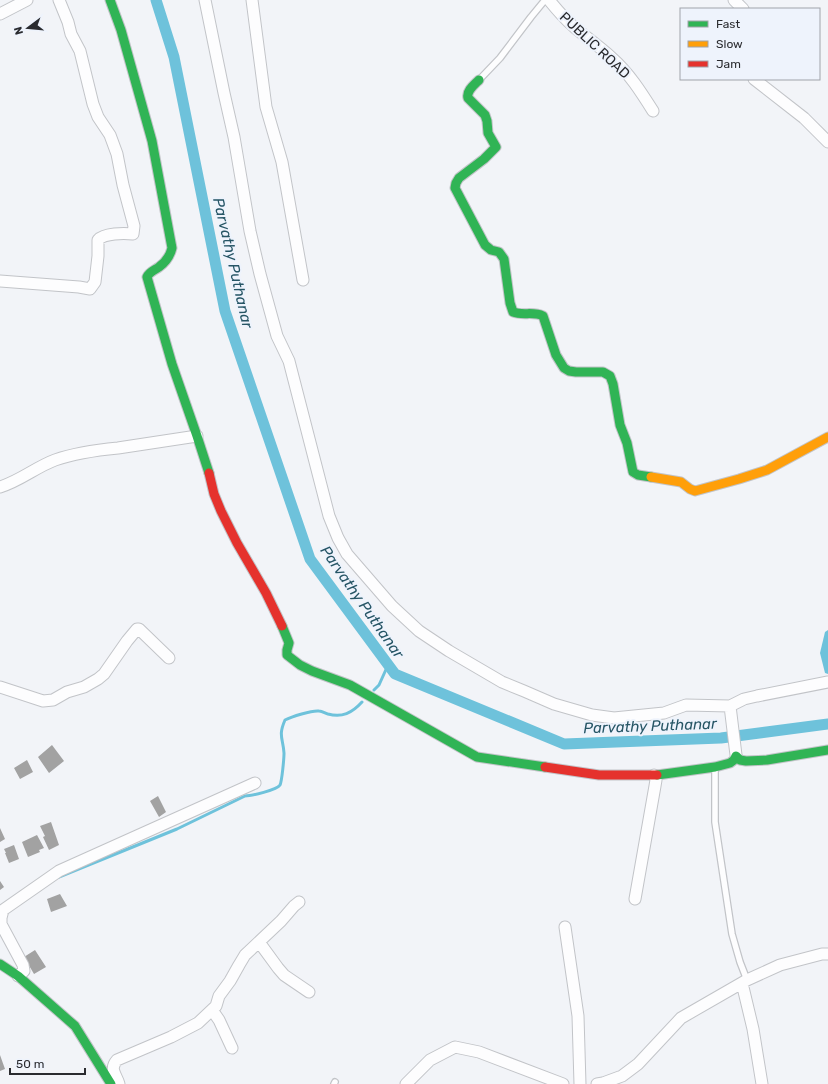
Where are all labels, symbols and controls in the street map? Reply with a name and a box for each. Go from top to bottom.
north arrow [8,8,48,48]
street label: PUBLIC ROAD [556,8,633,82]
legend [680,8,820,80]
text: Fast [716,17,740,31]
text: N [12,25,26,36]
text: Slow [716,37,743,51]
text: Jam [716,57,741,71]
water label: Parvathy Puthanar [209,196,257,331]
water label: Parvathy Puthanar [316,542,408,663]
water label: Parvathy Puthanar [583,715,718,737]
scale bar [10,1050,85,1076]
text: 50 m [16,1057,44,1071]

